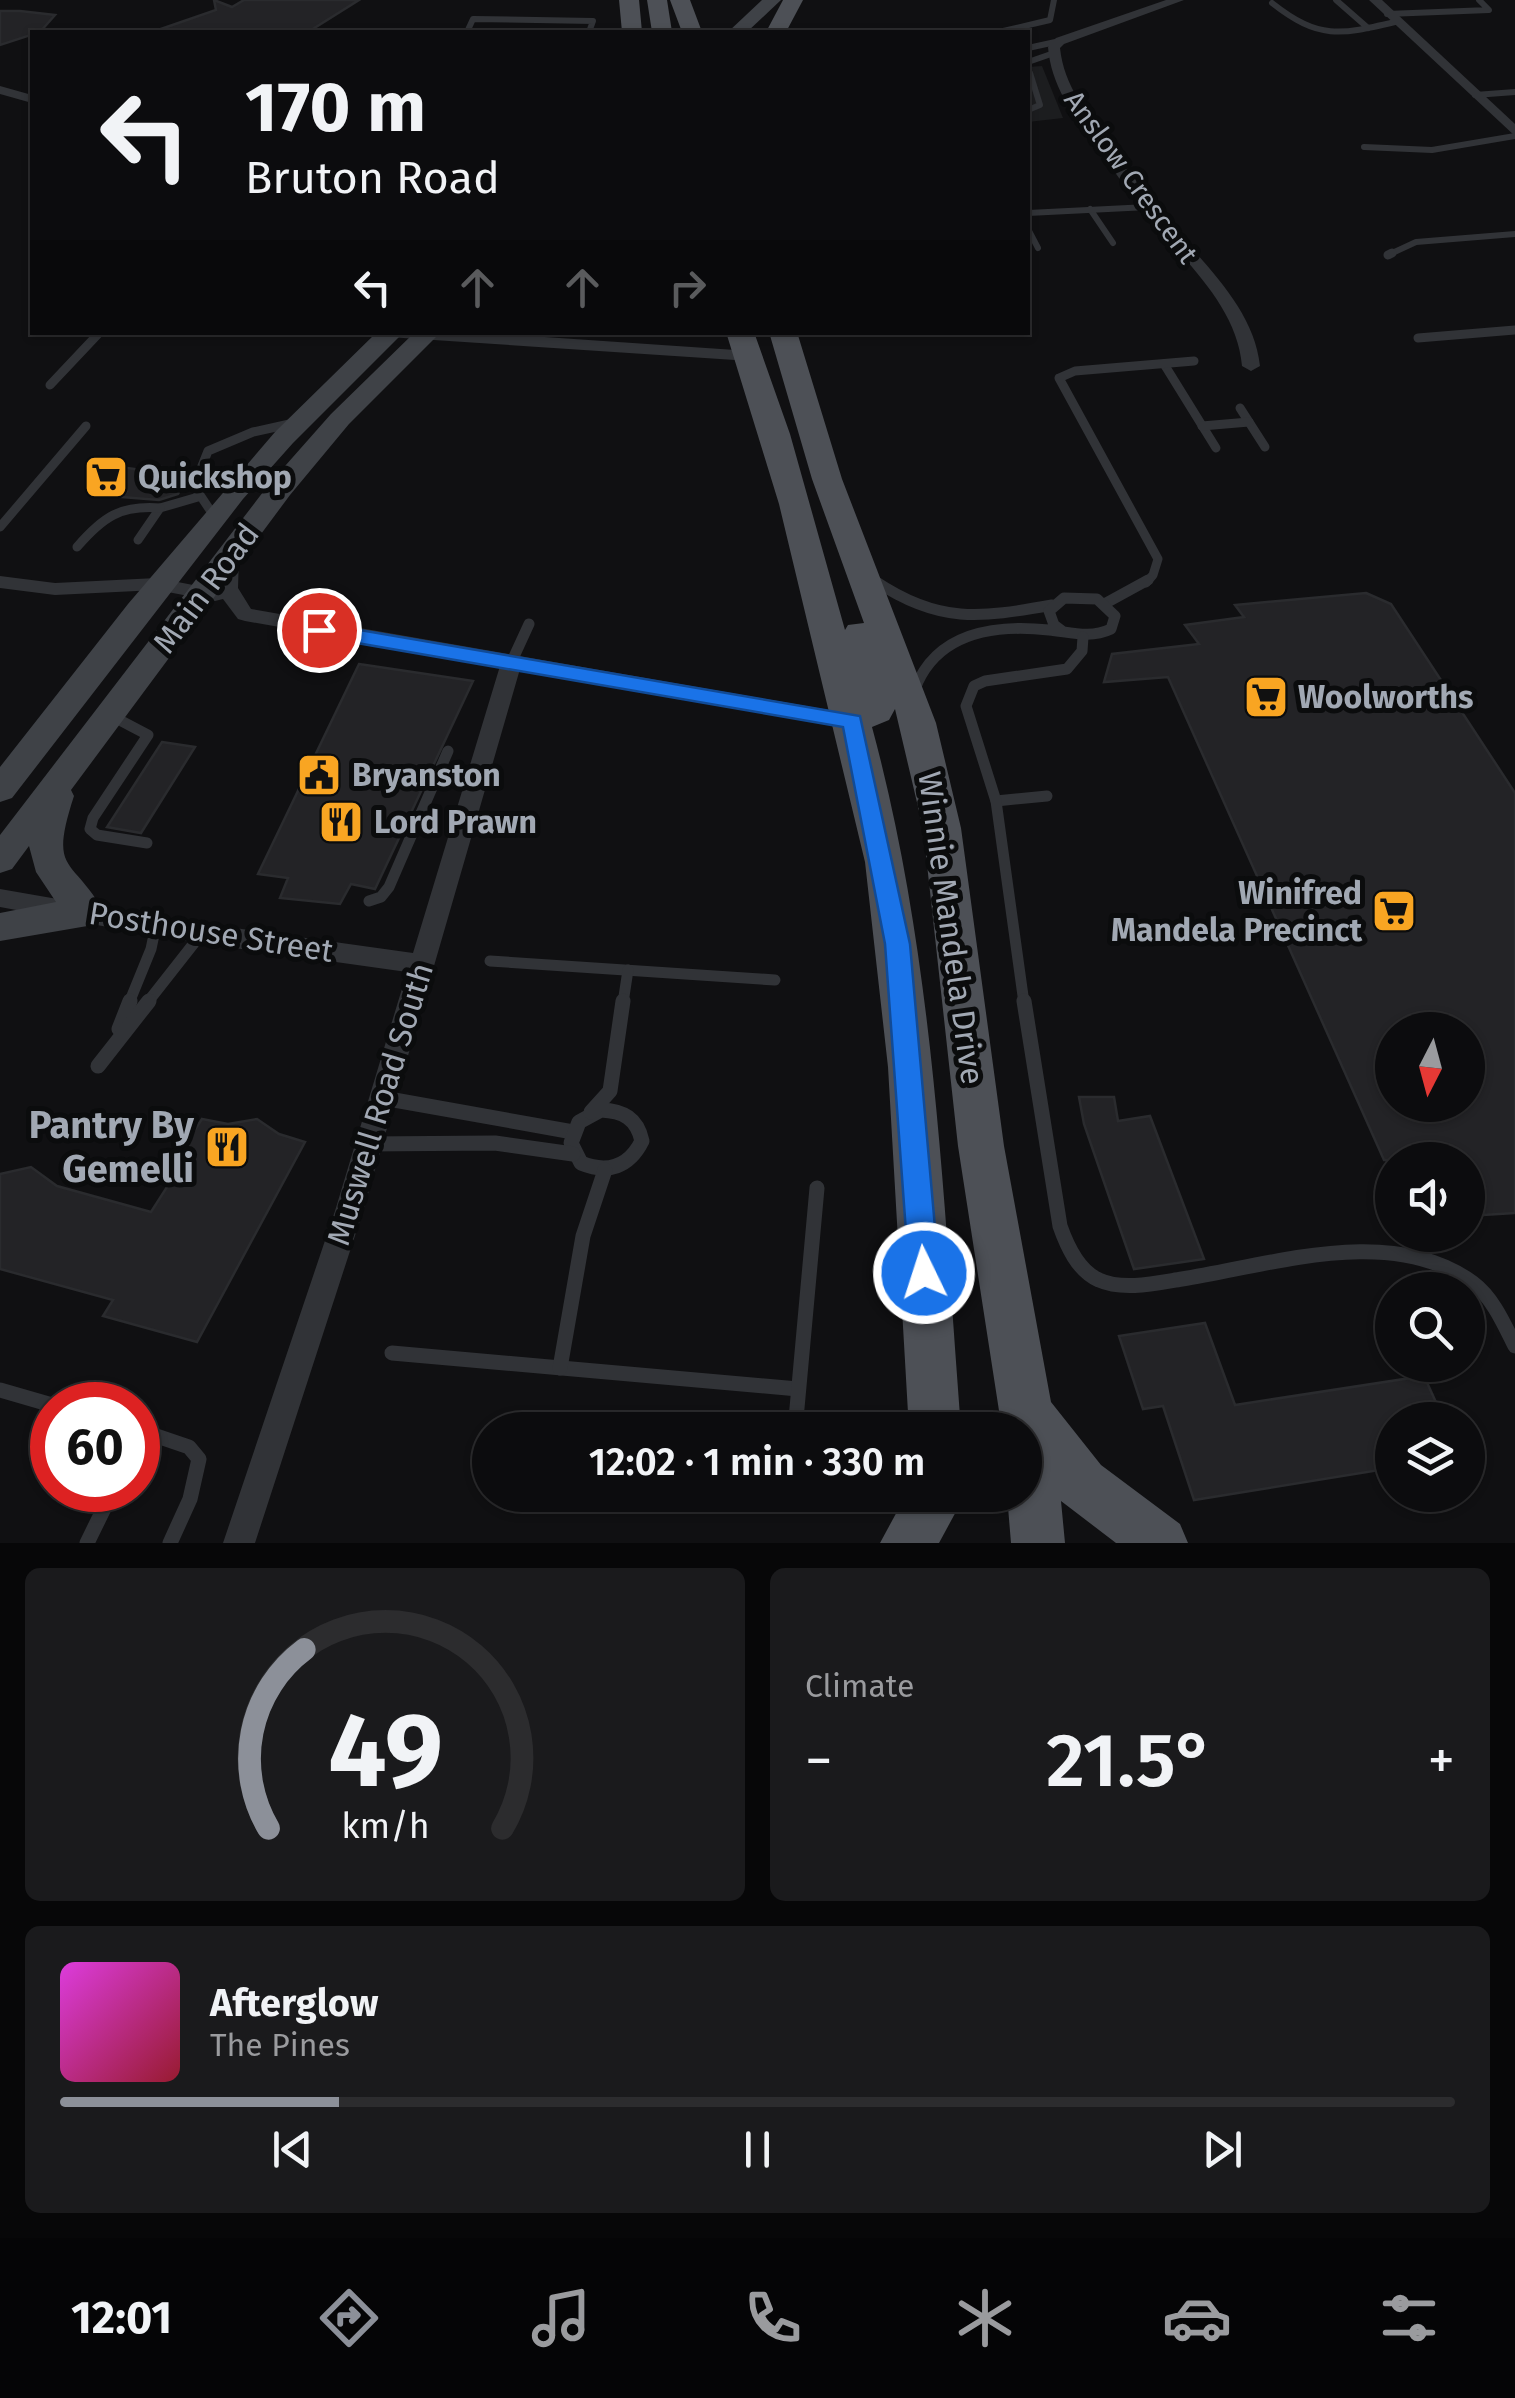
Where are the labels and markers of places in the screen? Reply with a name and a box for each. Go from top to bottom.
supermarket icon: Quickshop [83,454,129,500]
place label: Quickshop [138,458,292,496]
pin [277,588,362,673]
supermarket icon: Woolworths [1243,674,1289,720]
place label: Woolworths [1298,678,1473,716]
public building icon: Bryanston [296,752,342,798]
place label: Bryanston [352,756,501,794]
restaurant icon: Lord Prawn [318,799,364,845]
place label: Lord Prawn [374,803,537,841]
place label: Winifred Mandela Precinct [1111,874,1363,949]
supermarket icon: Winifred Mandela Precinct [1371,888,1417,934]
place label: Pantry By Gemelli [29,1102,194,1192]
restaurant icon: Pantry By Gemelli [204,1124,250,1170]

